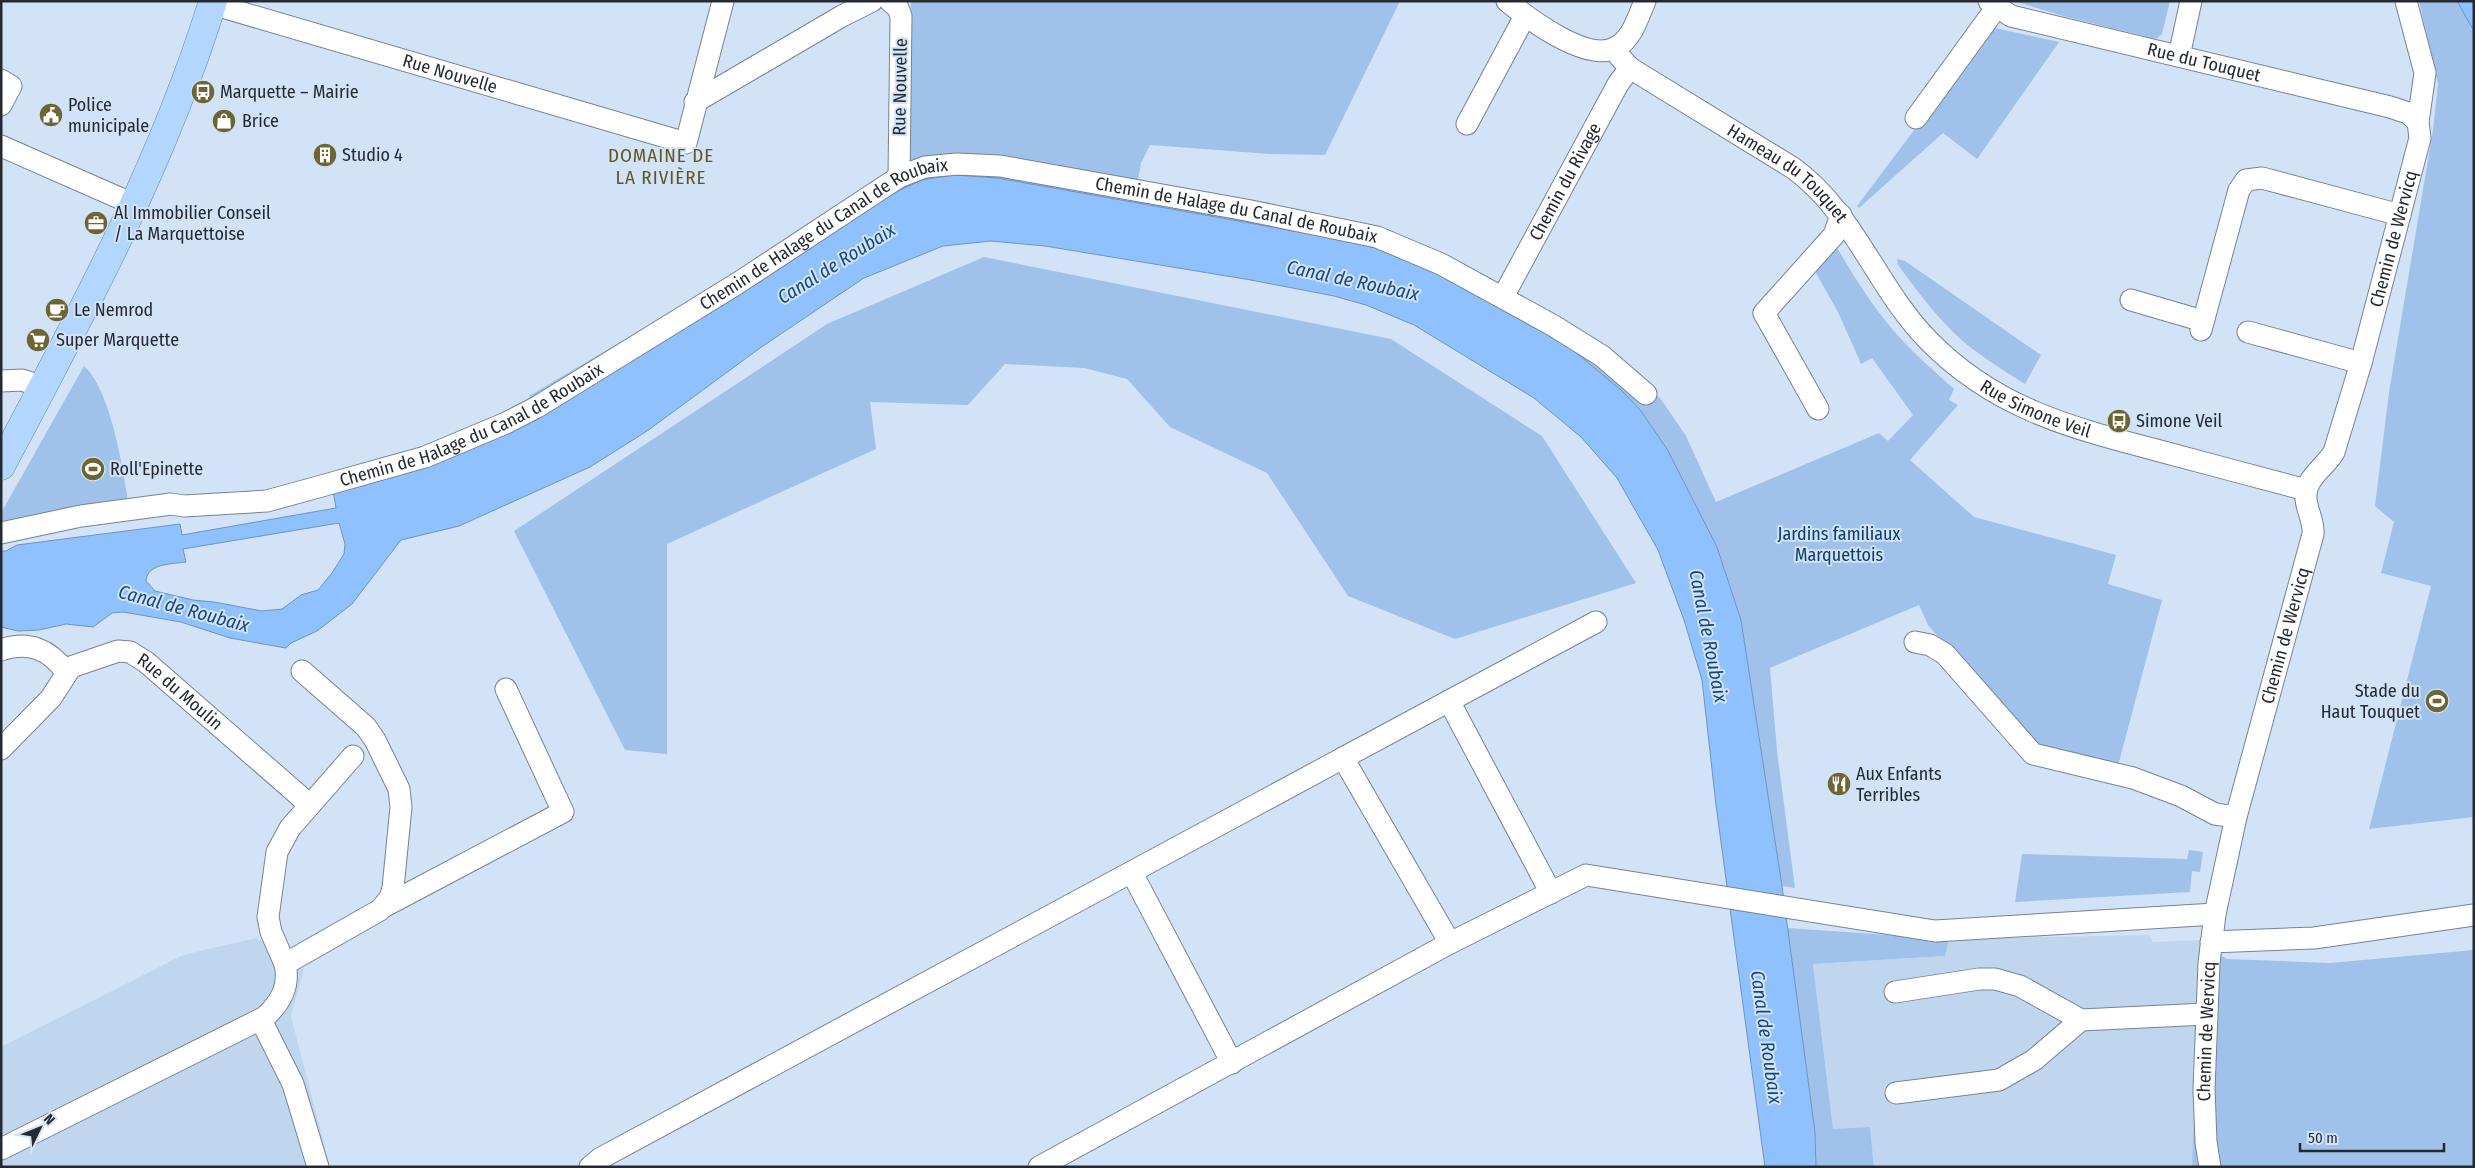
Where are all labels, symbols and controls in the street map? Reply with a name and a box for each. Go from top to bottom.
street label: Rue Nouvelle [888,38,912,136]
street label: Rue du Touquet [2145,38,2263,87]
street label: Rue Nouvelle [400,50,500,98]
bus stop icon: Marquette – Mairie [190,79,216,105]
place label: Marquette – Mairie [220,81,359,103]
place label: Police municipale [68,94,149,137]
public building icon: Police municipale [38,102,64,128]
shop icon: Brice [211,108,237,134]
place label: Brice [242,110,279,132]
street label: Chemin du Rivage [1525,119,1606,244]
street label: Hameau du Touquet [1723,119,1853,227]
building icon: Studio 4 [312,142,338,168]
place label: Studio 4 [342,144,403,166]
district label: DOMAINE DE LA RIVIÈRE [608,144,714,189]
street label: Chemin de Halage du Canal de Roubaix [695,158,955,316]
street label: Chemin de Wervicq [2365,168,2422,309]
street label: Chemin de Halage du Canal de Roubaix [1094,172,1379,248]
place label: Al Immobilier Conseil / La Marquettoise [114,202,271,245]
office icon: Al Immobilier Conseil / La Marquettoise [83,210,109,236]
water label: Canal de Roubaix [773,218,899,308]
water label: Canal de Roubaix [1285,255,1422,306]
cafe icon: Le Nemrod [44,297,70,323]
place label: Le Nemrod [74,299,153,321]
supermarket icon: Super Marquette [25,327,51,353]
place label: Super Marquette [56,329,179,351]
street label: Chemin de Halage du Canal de Roubaix [337,358,607,491]
street label: Rue Simone Veil [1976,375,2094,442]
bus stop icon: Simone Veil [2106,408,2132,434]
place label: Simone Veil [2136,410,2223,432]
sports icon: Roll'Epinette [80,456,106,482]
place label: Roll'Epinette [110,458,203,480]
park label: Jardins familiaux Marquettois [1778,523,1901,566]
street label: Chemin de Wervicq [2256,565,2314,706]
water label: Canal de Roubaix [1684,568,1733,705]
water label: Canal de Roubaix [116,580,252,637]
street label: Rue du Moulin [133,648,227,735]
place label: Stade du Haut Touquet [2321,680,2420,723]
sports icon: Stade du Haut Touquet [2424,688,2450,714]
place label: Aux Enfants Terribles [1856,763,1942,806]
restaurant icon: Aux Enfants Terribles [1826,771,1852,797]
street label: Chemin de Wervicq [2193,961,2220,1102]
water label: Canal de Roubaix [1746,969,1787,1106]
north arrow [15,1103,65,1153]
text: N [40,1111,58,1128]
scale bar [2300,1120,2444,1152]
text: 50 m [2308,1129,2338,1147]

